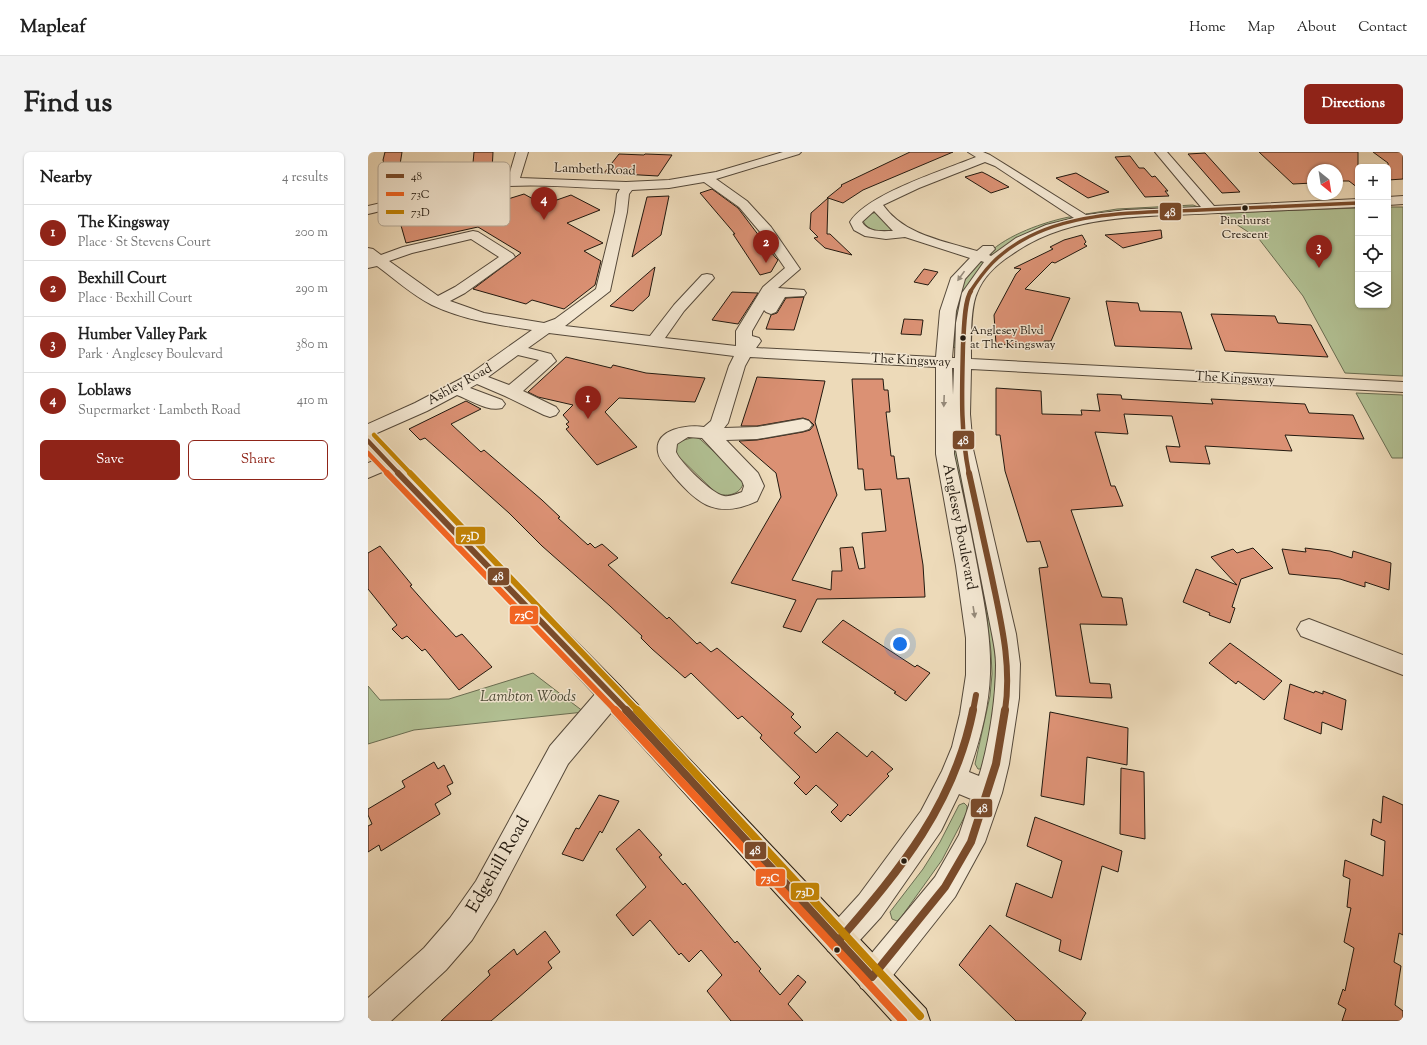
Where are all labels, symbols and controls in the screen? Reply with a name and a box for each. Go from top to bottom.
text: Mapleaf [20,14,86,41]
text: Home [1189,18,1226,38]
text: Map [1248,18,1275,38]
text: About [1297,18,1336,38]
text: Contact [1358,18,1407,38]
text: Find us [24,84,112,124]
button: Directions [1304,84,1403,124]
street label: Lambeth Road [554,160,637,180]
legend [378,162,510,226]
north arrow [1307,164,1343,200]
map controls [1355,164,1391,308]
button: + [1355,164,1391,200]
text: Nearby [40,166,92,190]
text: 4 results [282,169,328,187]
text: 48 [411,169,423,185]
text: 73C [411,187,430,203]
pin: 4 [531,187,557,220]
button: − [1355,200,1391,236]
line badge: 48 [1159,202,1182,221]
marker: Pinehurst Crescent [1240,203,1250,213]
text: 73D [411,205,430,221]
text: 48 [1163,205,1176,221]
place label: Pinehurst Crescent [1220,212,1270,244]
text: The Kingsway [78,213,170,234]
text: 1 [51,224,55,242]
text: 200 m [295,224,328,242]
pin: 2 [753,230,779,263]
text: Place · St Stevens Court [78,234,211,252]
pin: 3 [1306,235,1332,268]
button: locate [1355,236,1391,272]
text: Bexhill Court [78,269,166,290]
one-way arrow [957,271,965,281]
button: layers [1355,272,1391,308]
text: 2 [50,280,56,298]
text: 290 m [295,280,328,298]
text: Place · Bexhill Court [78,290,192,308]
place label: Anglesey Blvd at The Kingsway [970,322,1056,354]
text: Humber Valley Park [78,325,207,346]
marker: Anglesey Blvd at The Kingsway [958,333,968,343]
text: 3 [50,336,56,354]
text: 380 m [296,336,328,354]
text: Park · Anglesey Boulevard [78,346,223,364]
street label: The Kingsway [871,350,952,372]
street label: Ashley Road [425,360,496,410]
street label: The Kingsway [1195,368,1276,390]
text: Loblaws [78,381,131,402]
pin: 1 [575,386,601,419]
text: 4 [50,392,56,410]
text: 410 m [297,392,328,410]
one-way arrow [941,395,947,408]
text: Supermarket · Lambeth Road [78,402,240,420]
line badge: 48 [952,430,975,450]
text: 48 [956,433,969,449]
button: Save [40,440,180,480]
button: Share [188,440,328,480]
street label: Anglesey Boulevard [936,462,982,592]
line badge: 73D [455,526,486,545]
text: 73D [461,529,480,545]
line badge: 48 [487,567,510,586]
text: 48 [491,569,504,585]
line badge: 73C [509,605,539,625]
one-way arrow [971,606,977,618]
text: 73C [515,608,533,624]
your location [890,634,910,654]
park label: Lambton Woods [480,687,576,708]
line badge: 48 [970,798,993,818]
text: 48 [975,801,988,817]
street label: Edgehill Road [461,812,537,918]
line badge: 48 [744,841,767,860]
text: 48 [748,843,761,859]
unlabelled marker [899,856,909,866]
line badge: 73C [755,868,786,887]
text: 73C [761,871,779,887]
line badge: 73D [790,882,820,901]
text: 73D [796,885,815,901]
unlabelled marker [832,945,842,955]

